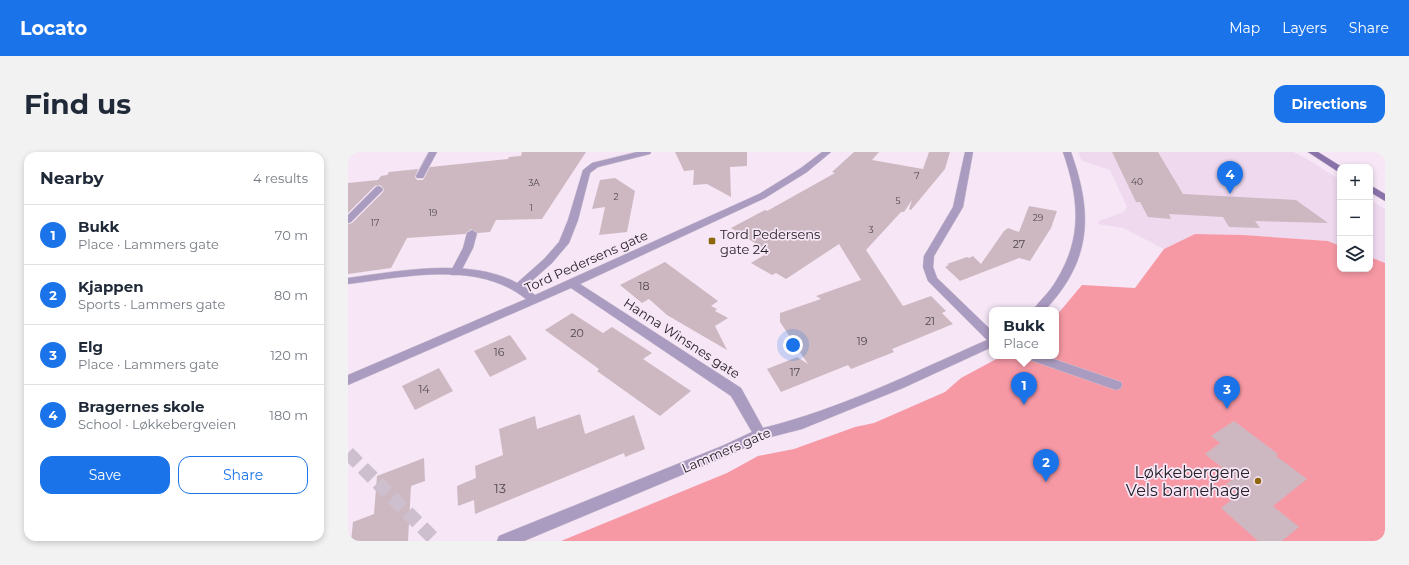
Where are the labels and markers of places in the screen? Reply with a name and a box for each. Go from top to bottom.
pin: 4 [1217,161,1243,194]
place label: Tord Pedersens gate 24 [720,226,820,257]
marker: Tord Pedersens gate 24 [707,236,717,246]
pin: 1 [1011,372,1037,405]
pin: 3 [1214,376,1240,409]
pin: 2 [1033,449,1059,482]
place label: Løkkebergene Vels barnehage [1126,463,1250,500]
marker: Løkkebergene Vels barnehage [1253,476,1263,486]

